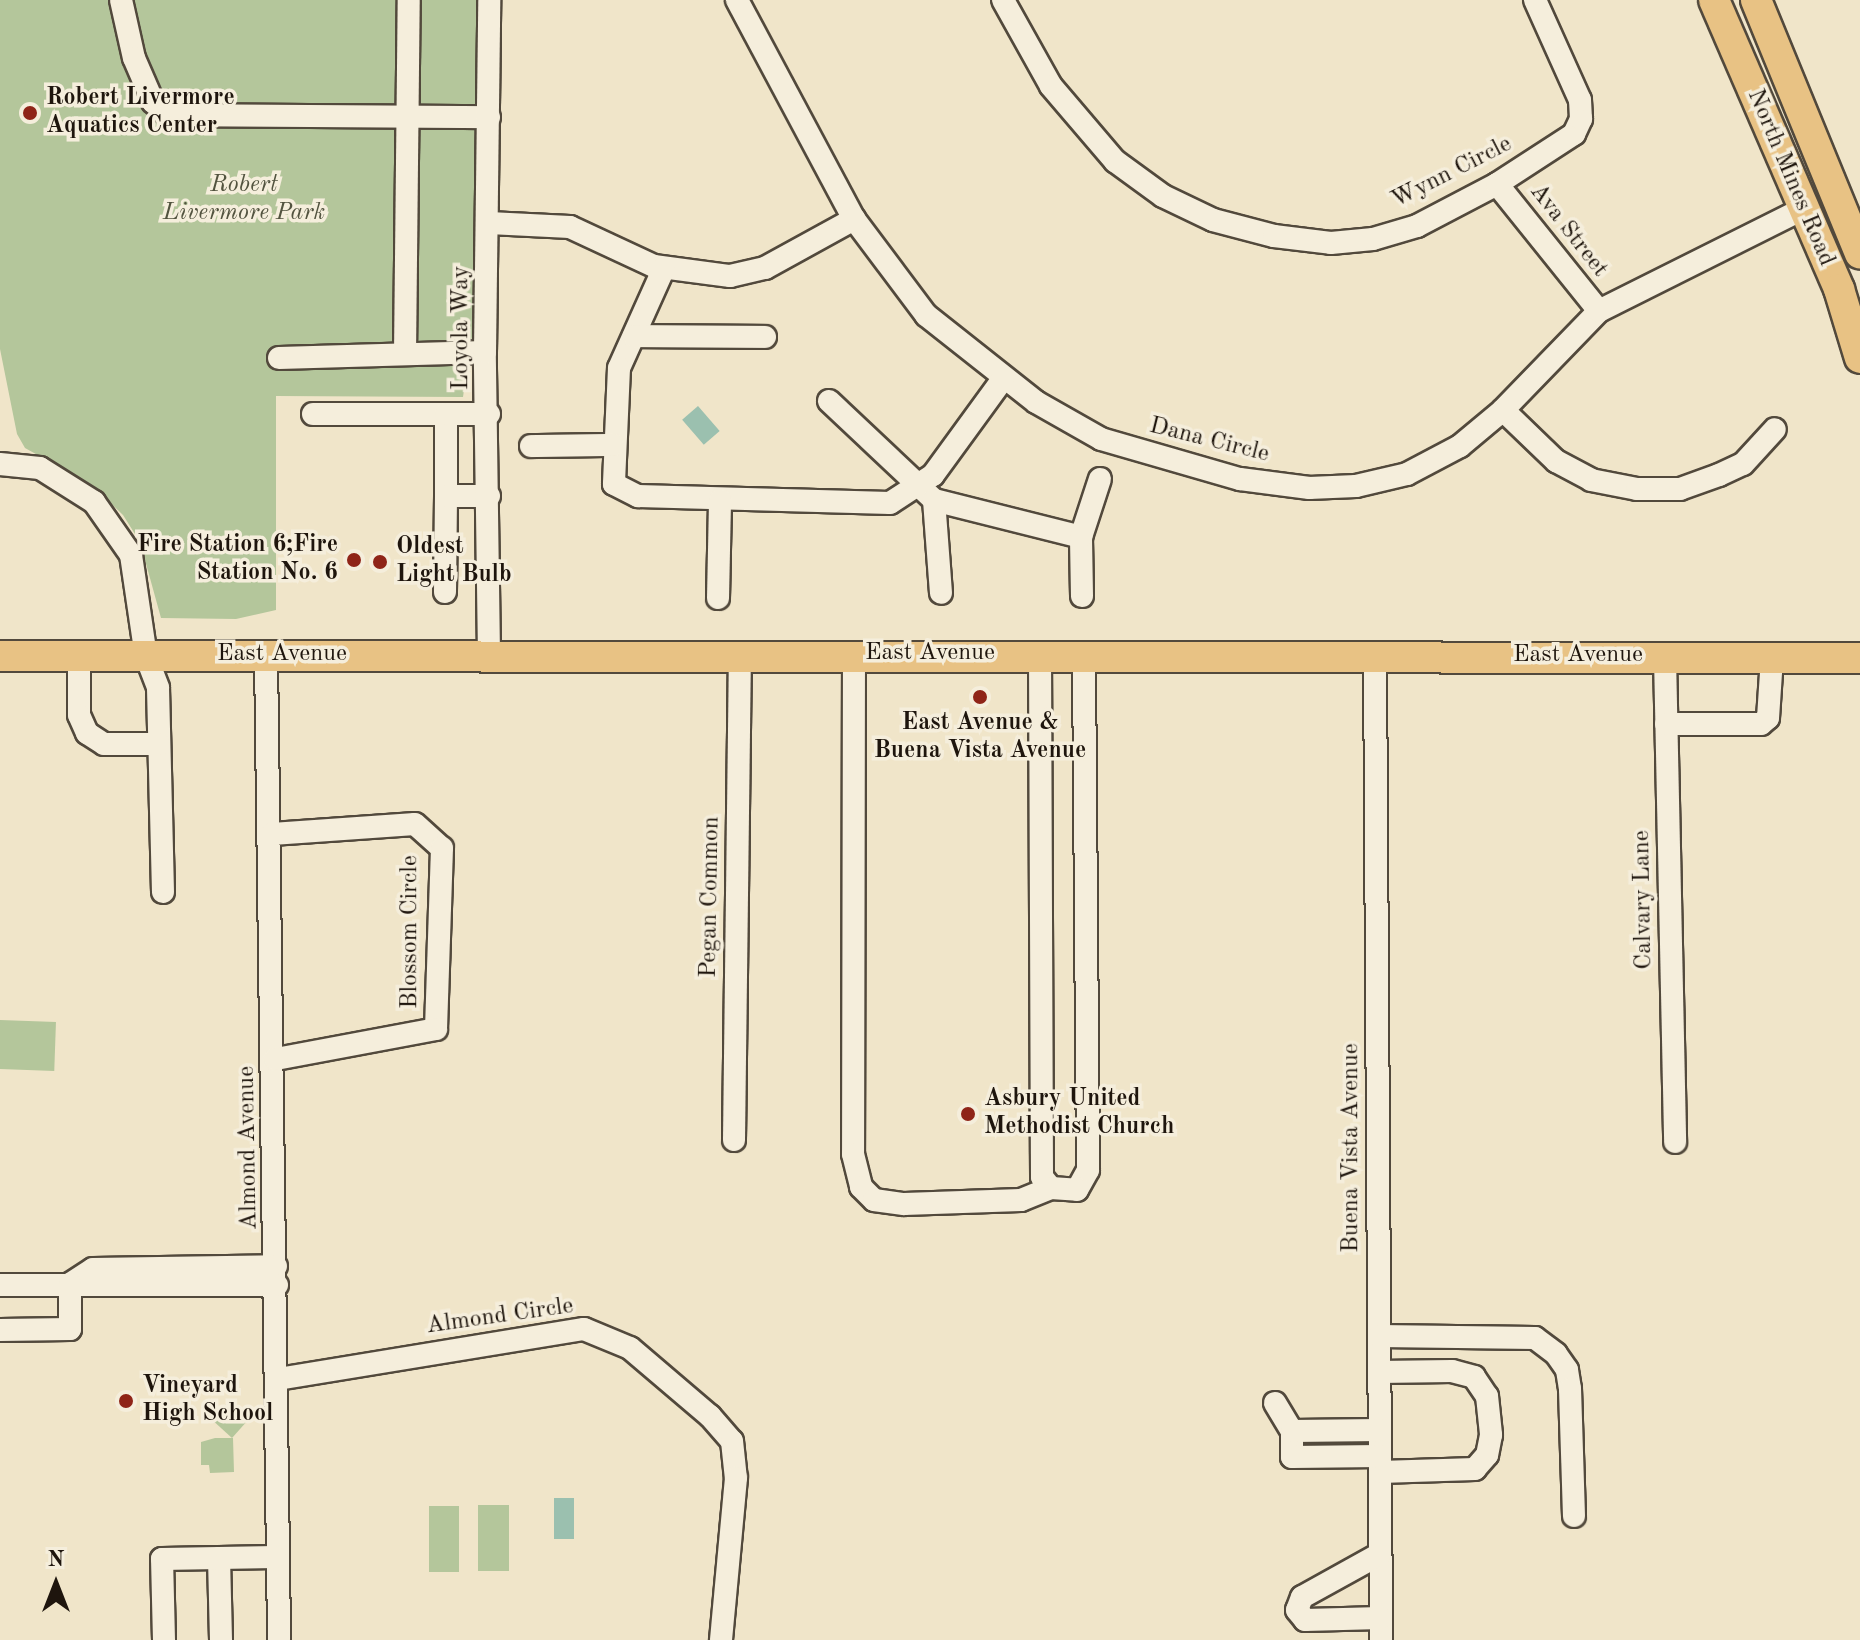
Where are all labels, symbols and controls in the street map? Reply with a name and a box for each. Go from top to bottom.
place label: Robert Livermore Aquatics Center [46,85,235,141]
street label: North Mines Road [1740,85,1840,271]
marker: Robert Livermore Aquatics Center [21,104,39,122]
street label: Wynn Circle [1387,130,1517,216]
park label: Robert Livermore Park [163,172,325,228]
street label: Ava Street [1523,178,1613,284]
street label: Loyola Way [448,266,476,390]
street label: Dana Circle [1146,412,1272,470]
place label: Fire Station 6;Fire Station No. 6 [137,532,338,588]
place label: Oldest Light Bulb [396,534,512,590]
marker: Fire Station 6;Fire Station No. 6 [345,551,363,569]
marker: Oldest Light Bulb [371,553,389,571]
street label: East Avenue [865,640,995,668]
street label: East Avenue [217,641,347,669]
street label: East Avenue [1513,642,1643,670]
marker: East Avenue & Buena Vista Avenue [971,688,989,706]
place label: East Avenue & Buena Vista Avenue [874,710,1086,766]
street label: Pegan Common [695,816,727,978]
street label: Calvary Lane [1628,830,1660,970]
street label: Blossom Circle [397,855,425,1009]
street label: Buena Vista Avenue [1338,1043,1366,1253]
street label: Almond Avenue [233,1066,265,1230]
place label: Asbury United Methodist Church [984,1086,1174,1142]
marker: Asbury United Methodist Church [959,1105,977,1123]
street label: Almond Circle [425,1292,575,1342]
place label: Vineyard High School [142,1373,273,1429]
marker: Vineyard High School [117,1392,135,1410]
north arrow [16,1544,96,1624]
text: N [48,1549,64,1571]

